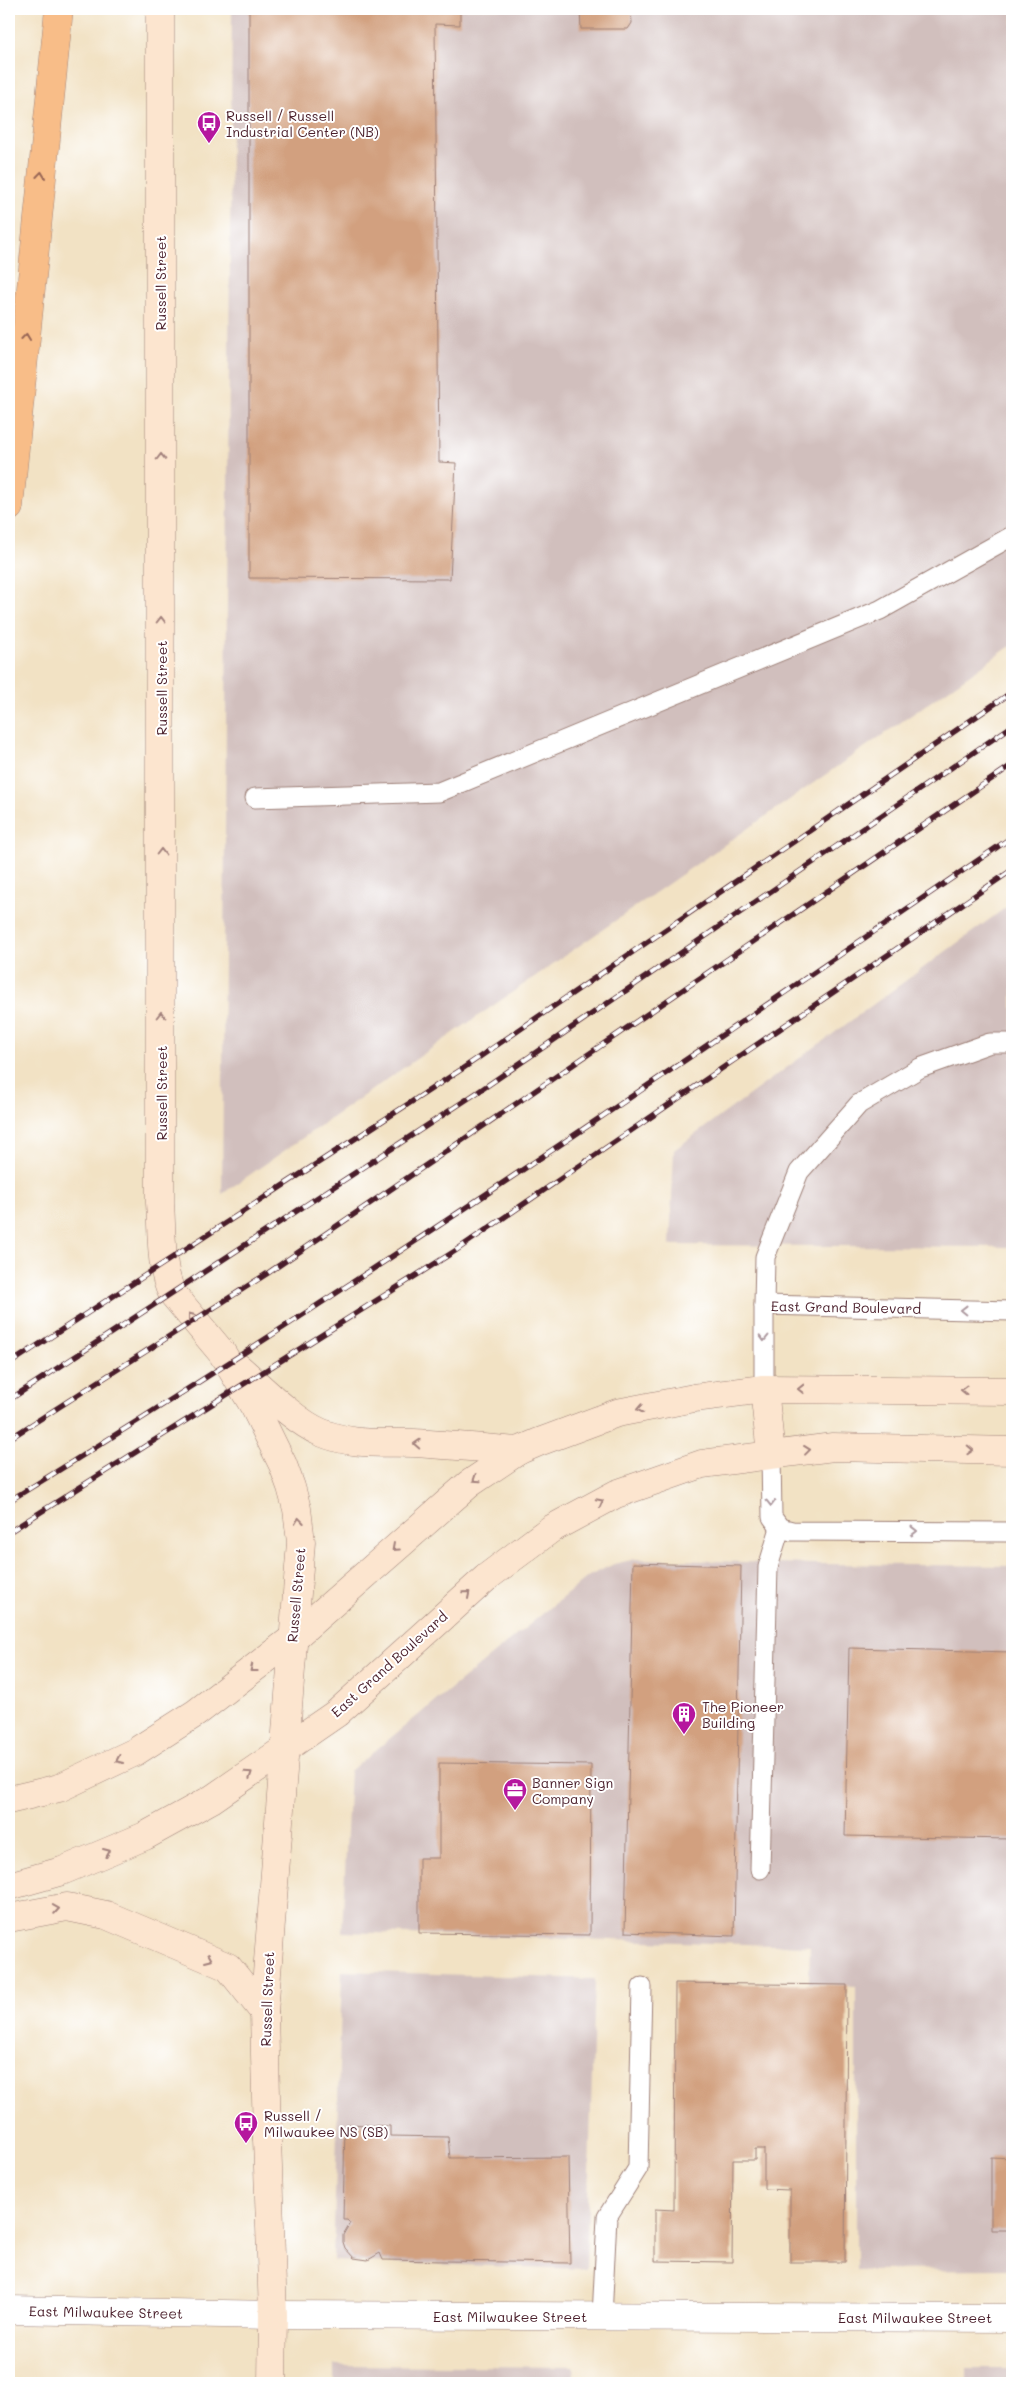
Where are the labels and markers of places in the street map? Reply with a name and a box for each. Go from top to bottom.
place label: Russell / Russell Industrial Center (NB) [226,106,379,141]
bus stop icon: Russell / Russell Industrial Center (NB) [196,110,222,144]
place label: The Pioneer Building [702,1697,784,1732]
building icon: The Pioneer Building [671,1701,697,1735]
place label: Banner Sign Company [532,1773,613,1808]
office icon: Banner Sign Company [502,1777,528,1811]
place label: Russell / Milwaukee NS (SB) [264,2106,388,2141]
bus stop icon: Russell / Milwaukee NS (SB) [233,2110,259,2144]

